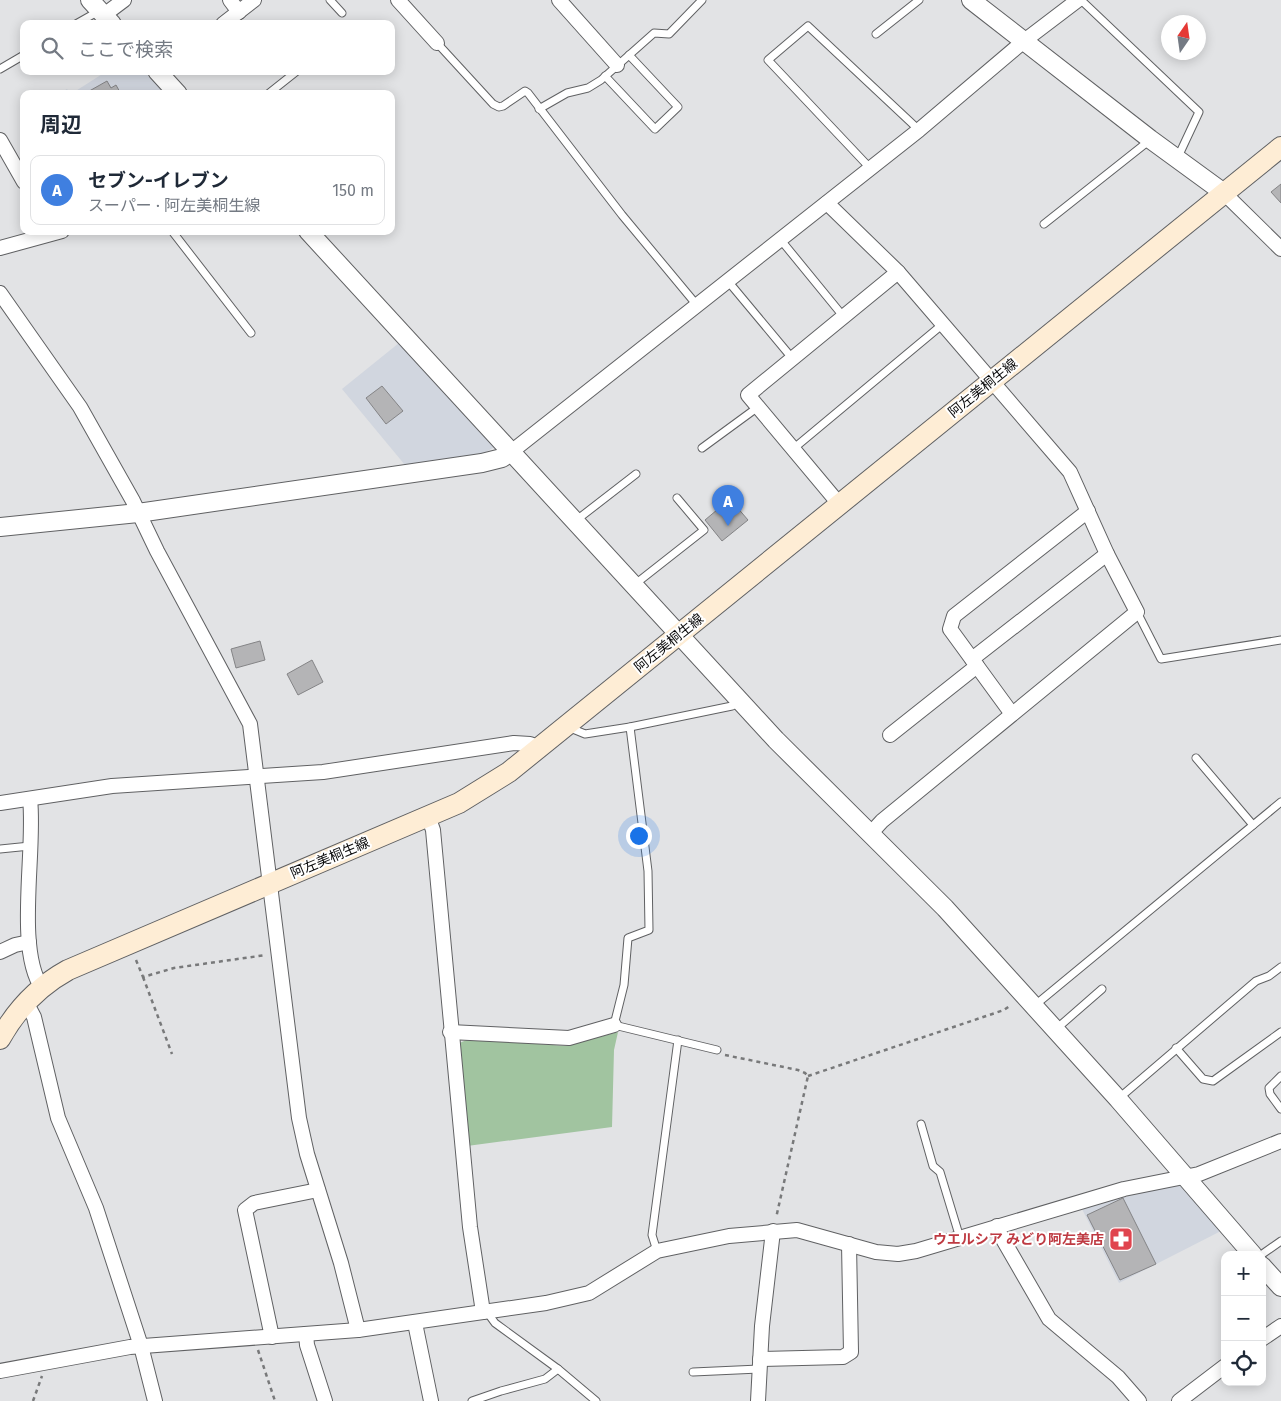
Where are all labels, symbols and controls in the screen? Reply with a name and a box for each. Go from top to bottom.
north arrow [1161,15,1206,60]
search box [20,20,395,75]
icon: search [38,34,66,62]
text: ここで検索 [78,38,173,61]
text: 周辺 [40,112,82,138]
text: セブン-イレブン [88,169,229,192]
text: A [52,181,62,200]
text: 150 m [332,181,374,200]
text: スーパー · 阿左美桐生線 [88,196,260,215]
street label: 阿左美桐生線 [945,355,1021,421]
pin: A [712,485,744,526]
street label: 阿左美桐生線 [631,610,707,676]
your location [626,823,652,849]
street label: 阿左美桐生線 [288,834,372,882]
pharmacy icon: ウエルシア みどり阿左美店 [1108,1226,1134,1252]
place label: ウエルシア みどり阿左美店 [933,1231,1104,1248]
map controls [1221,1251,1266,1386]
button: + [1221,1251,1266,1296]
button: − [1221,1296,1266,1341]
button: locate [1221,1341,1266,1386]

